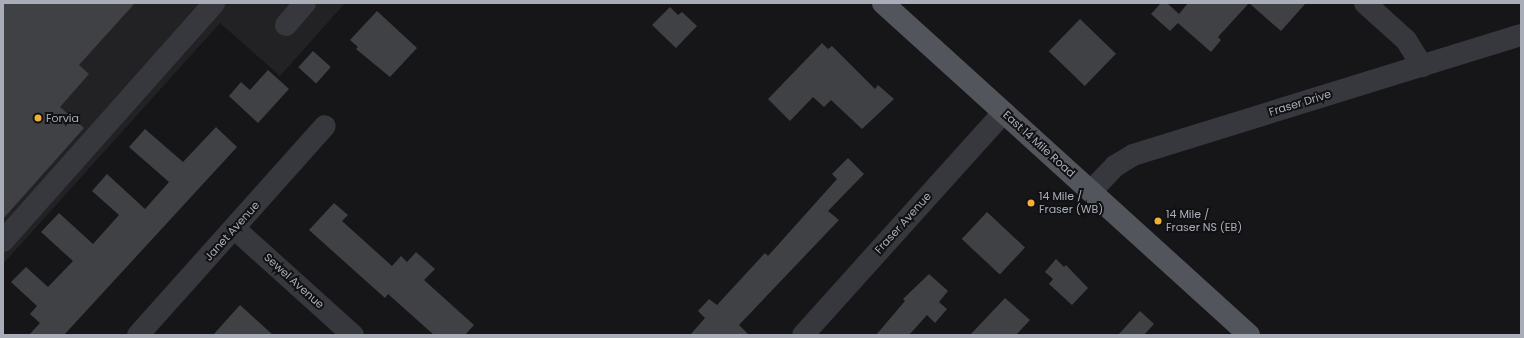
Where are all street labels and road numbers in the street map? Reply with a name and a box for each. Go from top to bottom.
street label: Fraser Drive [1267,87,1333,119]
street label: East 14 Mile Road [1000,108,1078,180]
street label: Fraser Avenue [872,190,934,256]
street label: Janet Avenue [202,199,262,263]
street label: Sewel Avenue [261,251,327,311]

